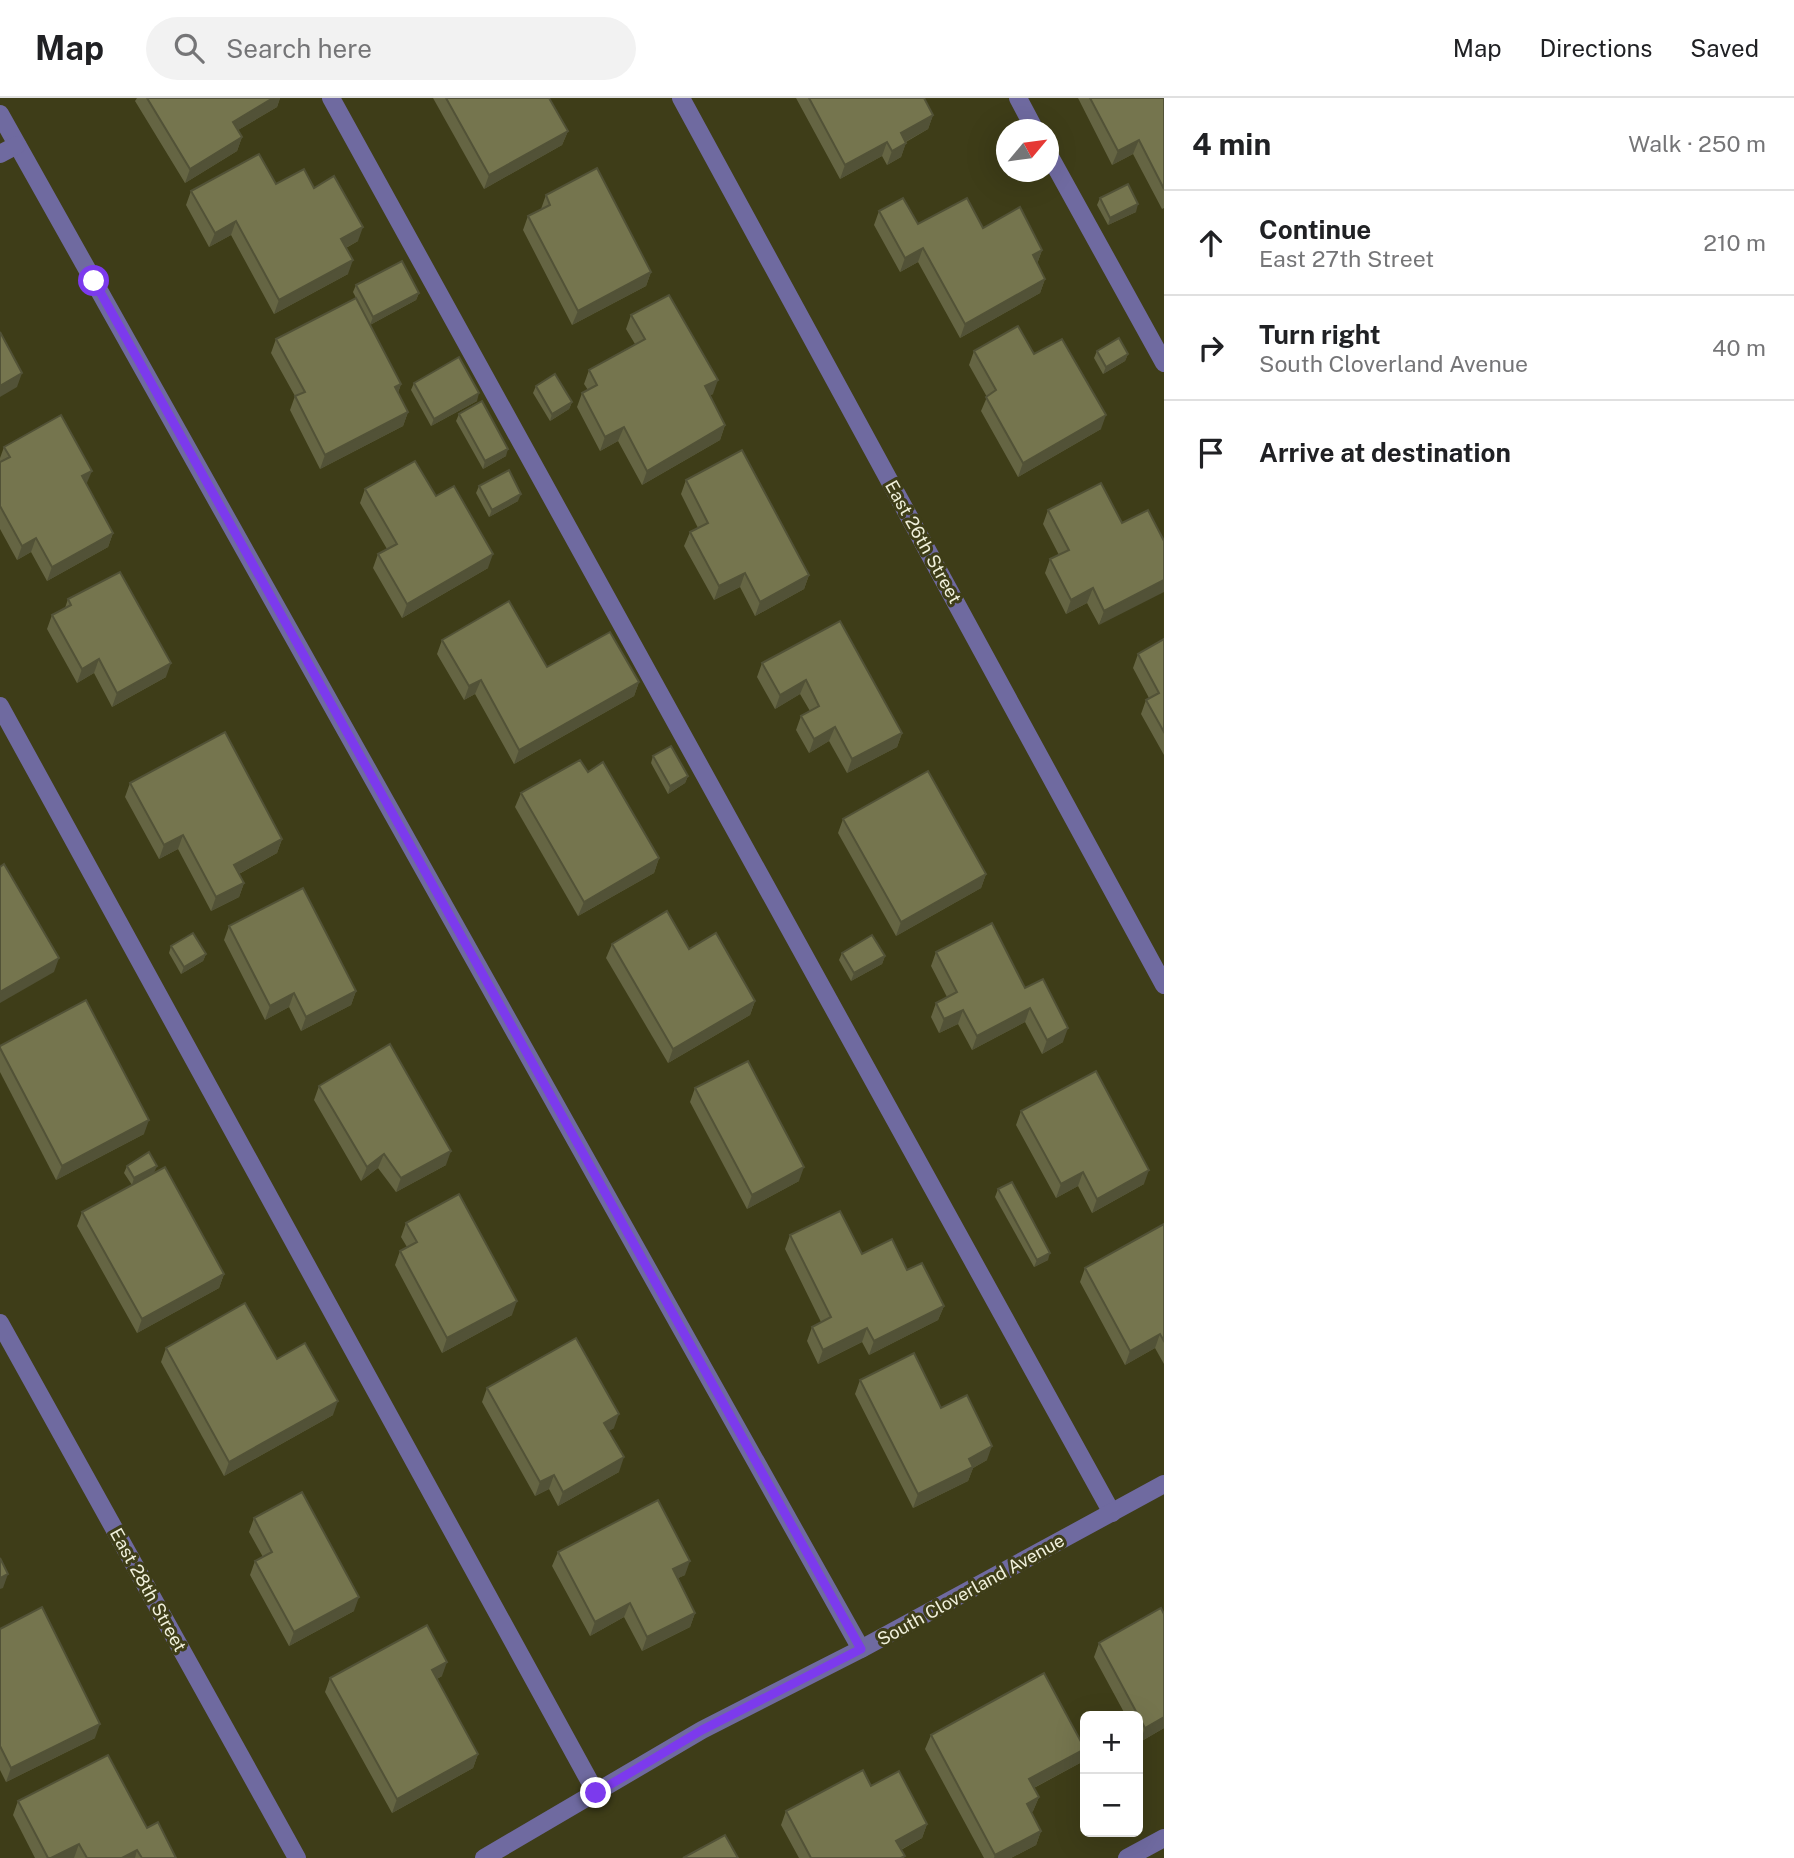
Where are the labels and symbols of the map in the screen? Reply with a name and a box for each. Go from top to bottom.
north arrow [996,119,1059,182]
route start [78,265,109,296]
street label: East 26th Street [881,477,966,607]
street label: East 28th Street [106,1524,191,1655]
street label: South Cloverland Avenue [874,1529,1068,1650]
route end [580,1777,611,1808]

